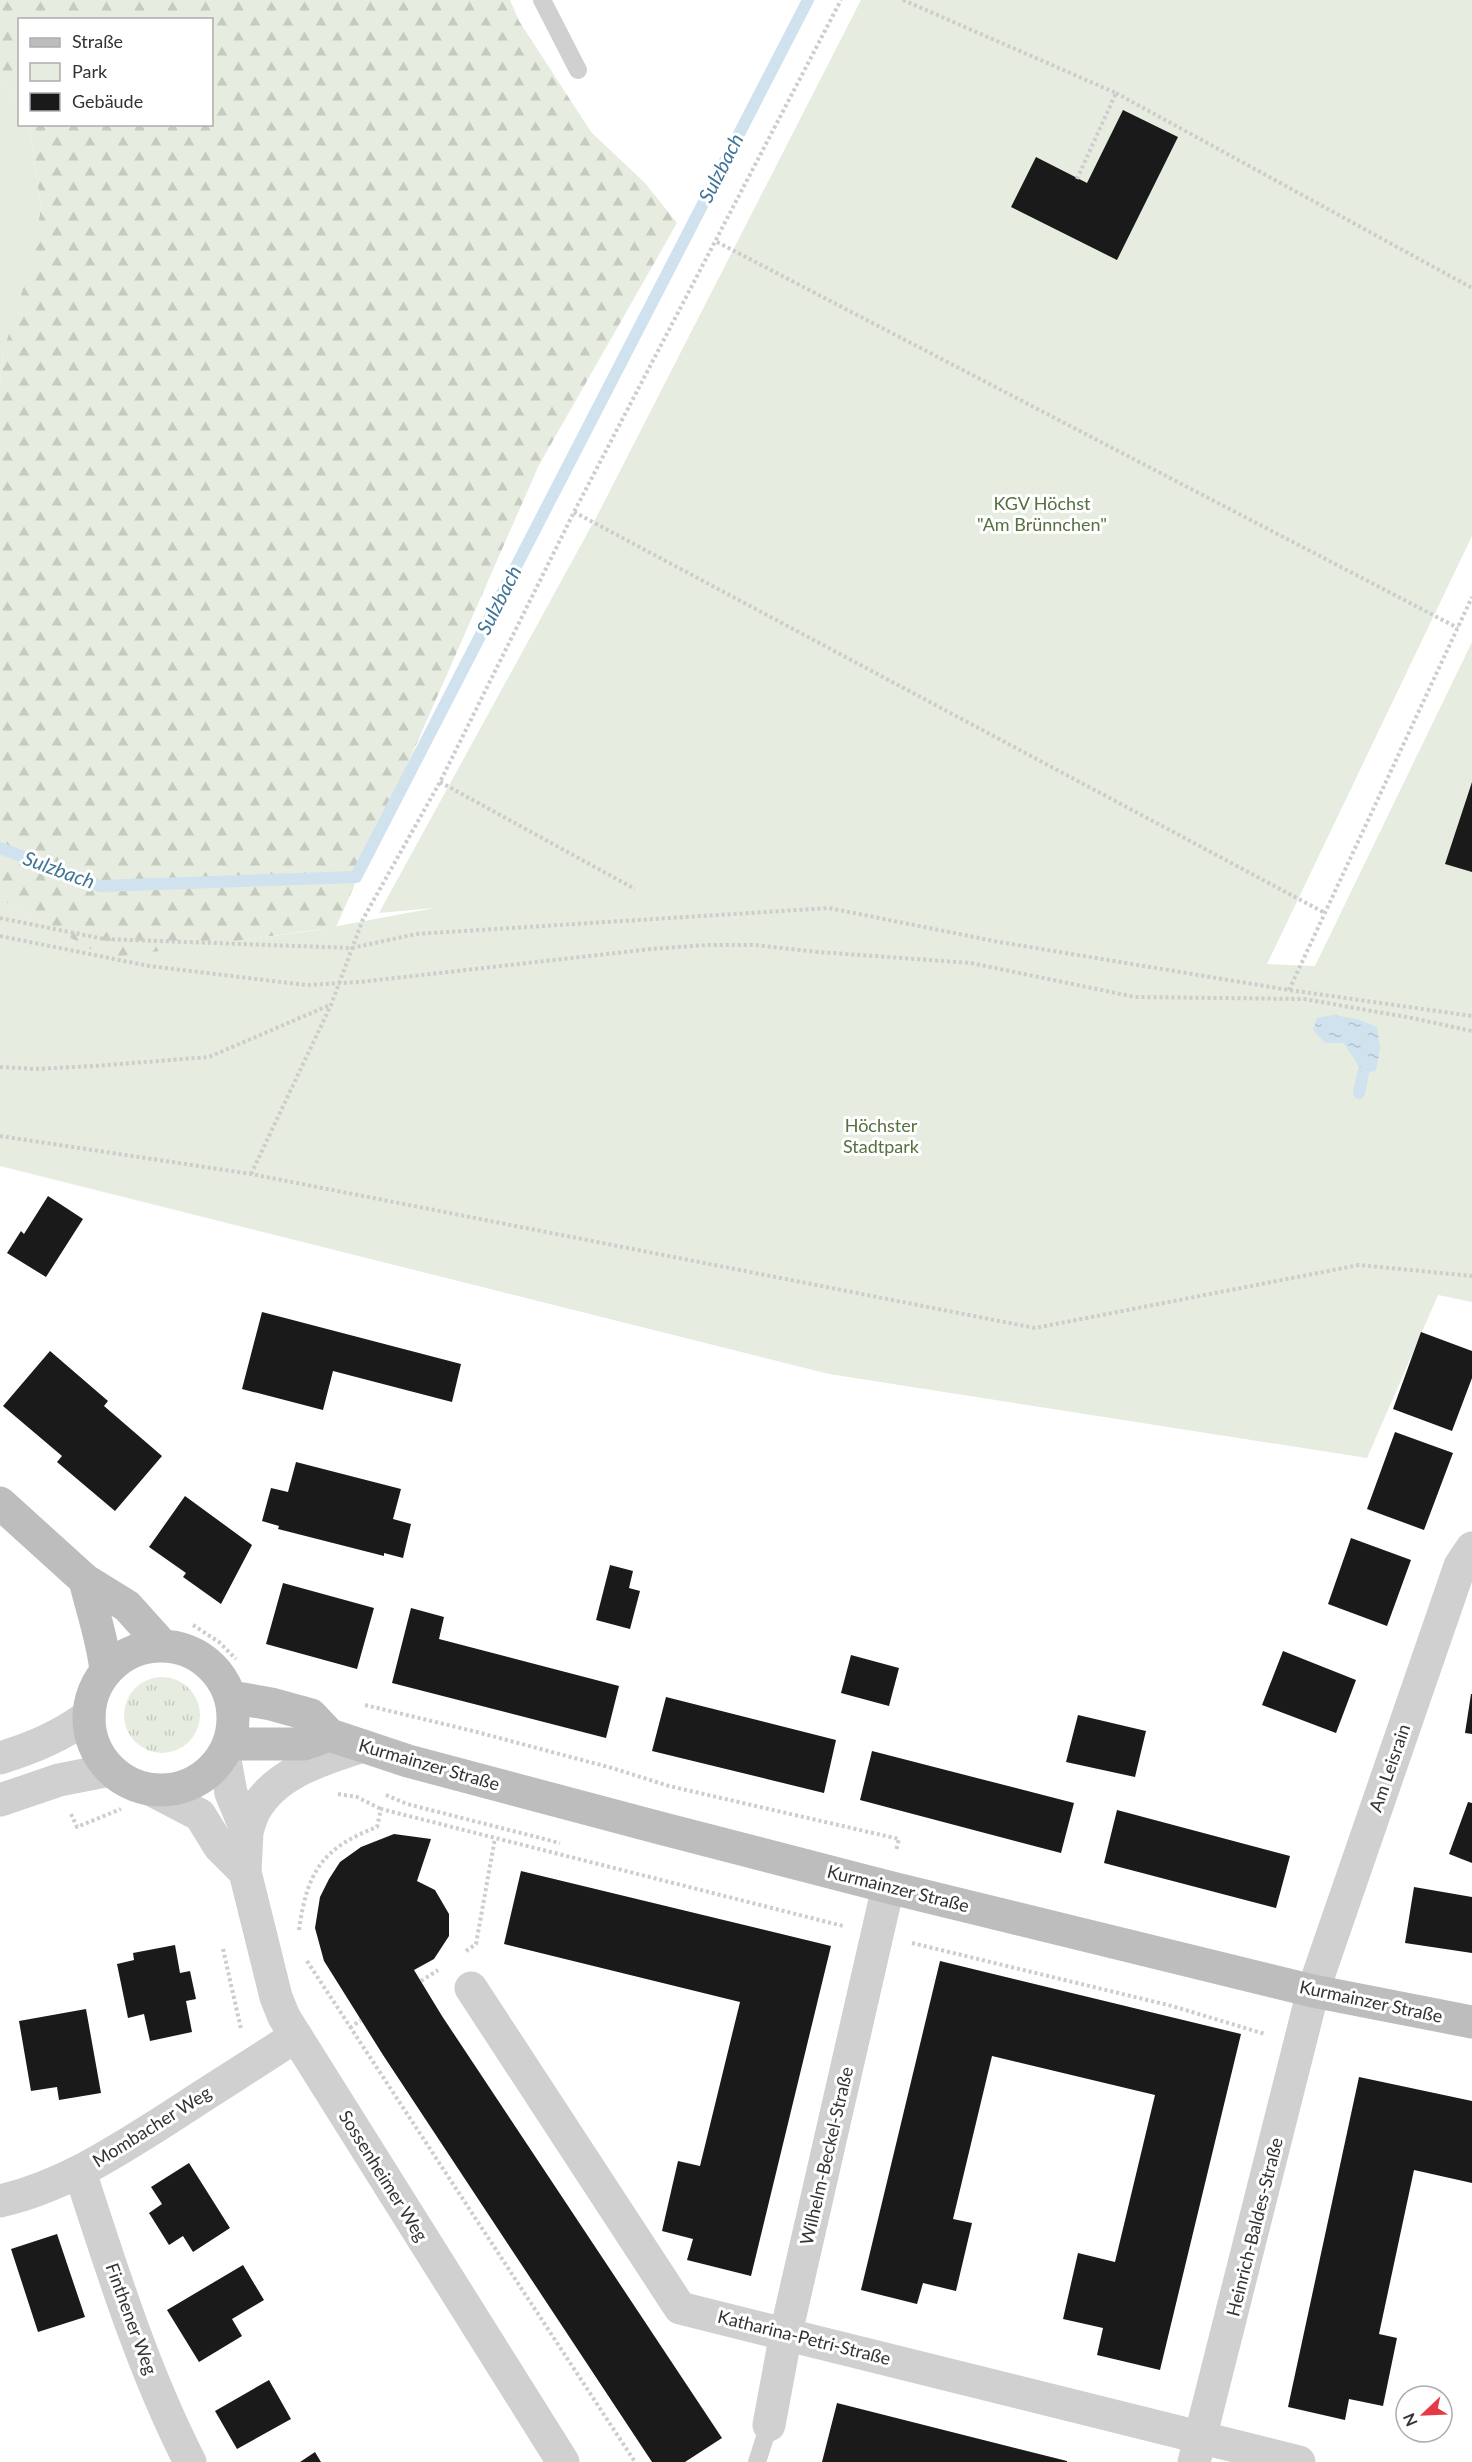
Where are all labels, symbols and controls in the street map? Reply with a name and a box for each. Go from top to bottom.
legend [18,18,213,126]
text: Straße [72,30,123,52]
text: Park [72,60,108,82]
text: Gebäude [72,90,143,112]
water label: Sulzbach [693,129,748,206]
park label: KGV Höchst "Am Brünnchen" [977,492,1107,535]
water label: Sulzbach [471,561,526,638]
water label: Sulzbach [20,845,98,893]
park label: Höchster Stadtpark [843,1114,920,1157]
street label: Am Leisrain [1364,1721,1414,1815]
street label: Kurmainzer Straße [356,1733,502,1795]
street label: Kurmainzer Straße [825,1860,972,1916]
street label: Kurmainzer Straße [1298,1975,1445,2027]
street label: Wilhelm-Beckel-Straße [795,2065,857,2247]
street label: Mombacher Weg [88,2081,215,2171]
street label: Sossenheimer Weg [335,2106,433,2245]
street label: Heinrich-Baldes-Straße [1221,2135,1287,2318]
street label: Finthener Weg [102,2260,162,2377]
street label: Katharina-Petri-Straße [715,2305,893,2369]
north arrow [1394,2384,1454,2444]
text: N [1399,2411,1421,2429]

